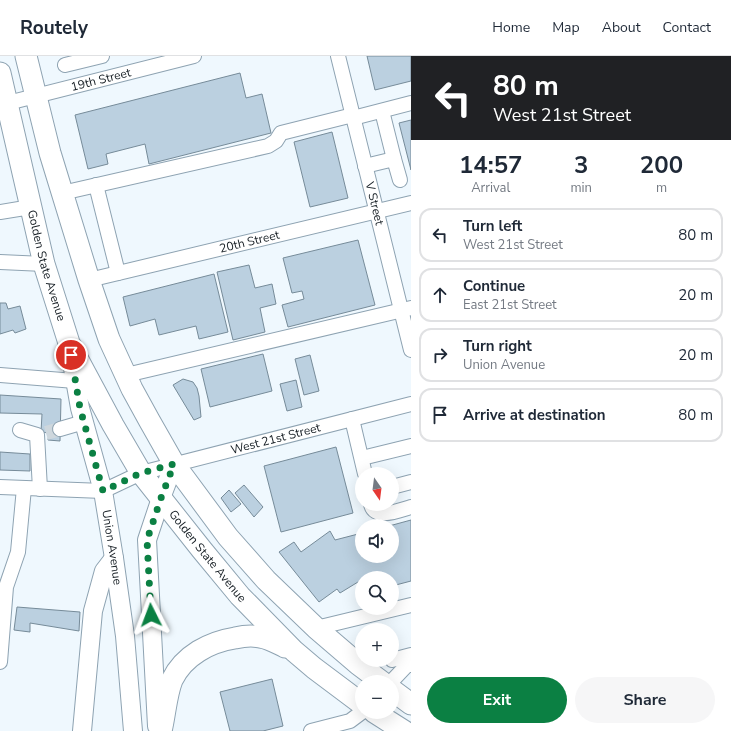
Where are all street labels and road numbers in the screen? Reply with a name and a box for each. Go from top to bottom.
street label: 19th Street [69,64,133,95]
street label: V Street [361,179,388,228]
street label: Golden State Avenue [24,208,70,323]
street label: 20th Street [218,227,282,257]
street label: West 21st Street [229,419,323,458]
street label: Golden State Avenue [165,507,250,606]
street label: Union Avenue [98,509,126,586]

